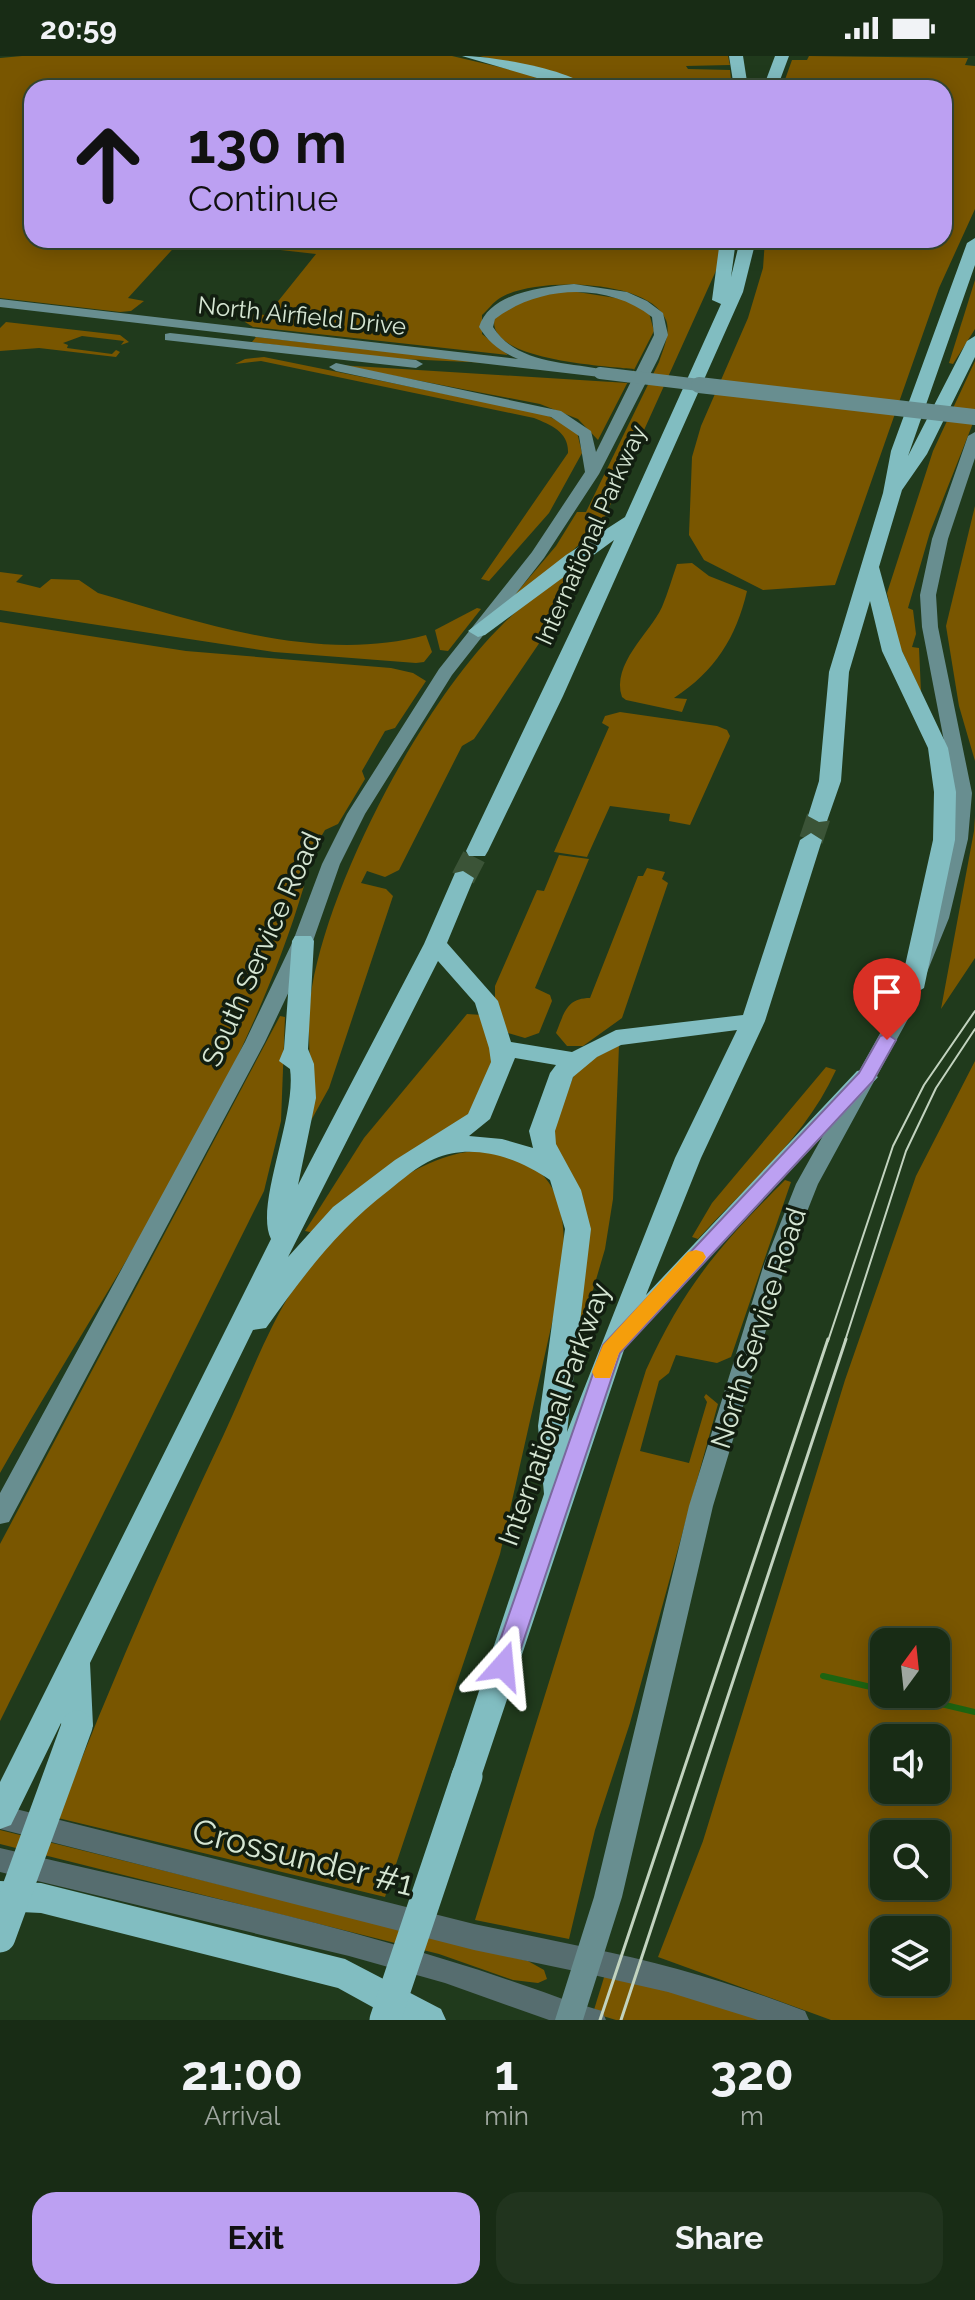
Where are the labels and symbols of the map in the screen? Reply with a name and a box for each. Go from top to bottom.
street label: North Airfield Drive [196,290,408,341]
street label: International Parkway [529,420,652,649]
street label: South Service Road [195,827,328,1072]
pin [853,958,921,1040]
street label: North Service Road [704,1204,813,1453]
street label: International Parkway [492,1278,617,1550]
position arrow [461,1624,545,1708]
north arrow [870,1628,950,1708]
street label: Crossunder #1 [188,1810,418,1904]

